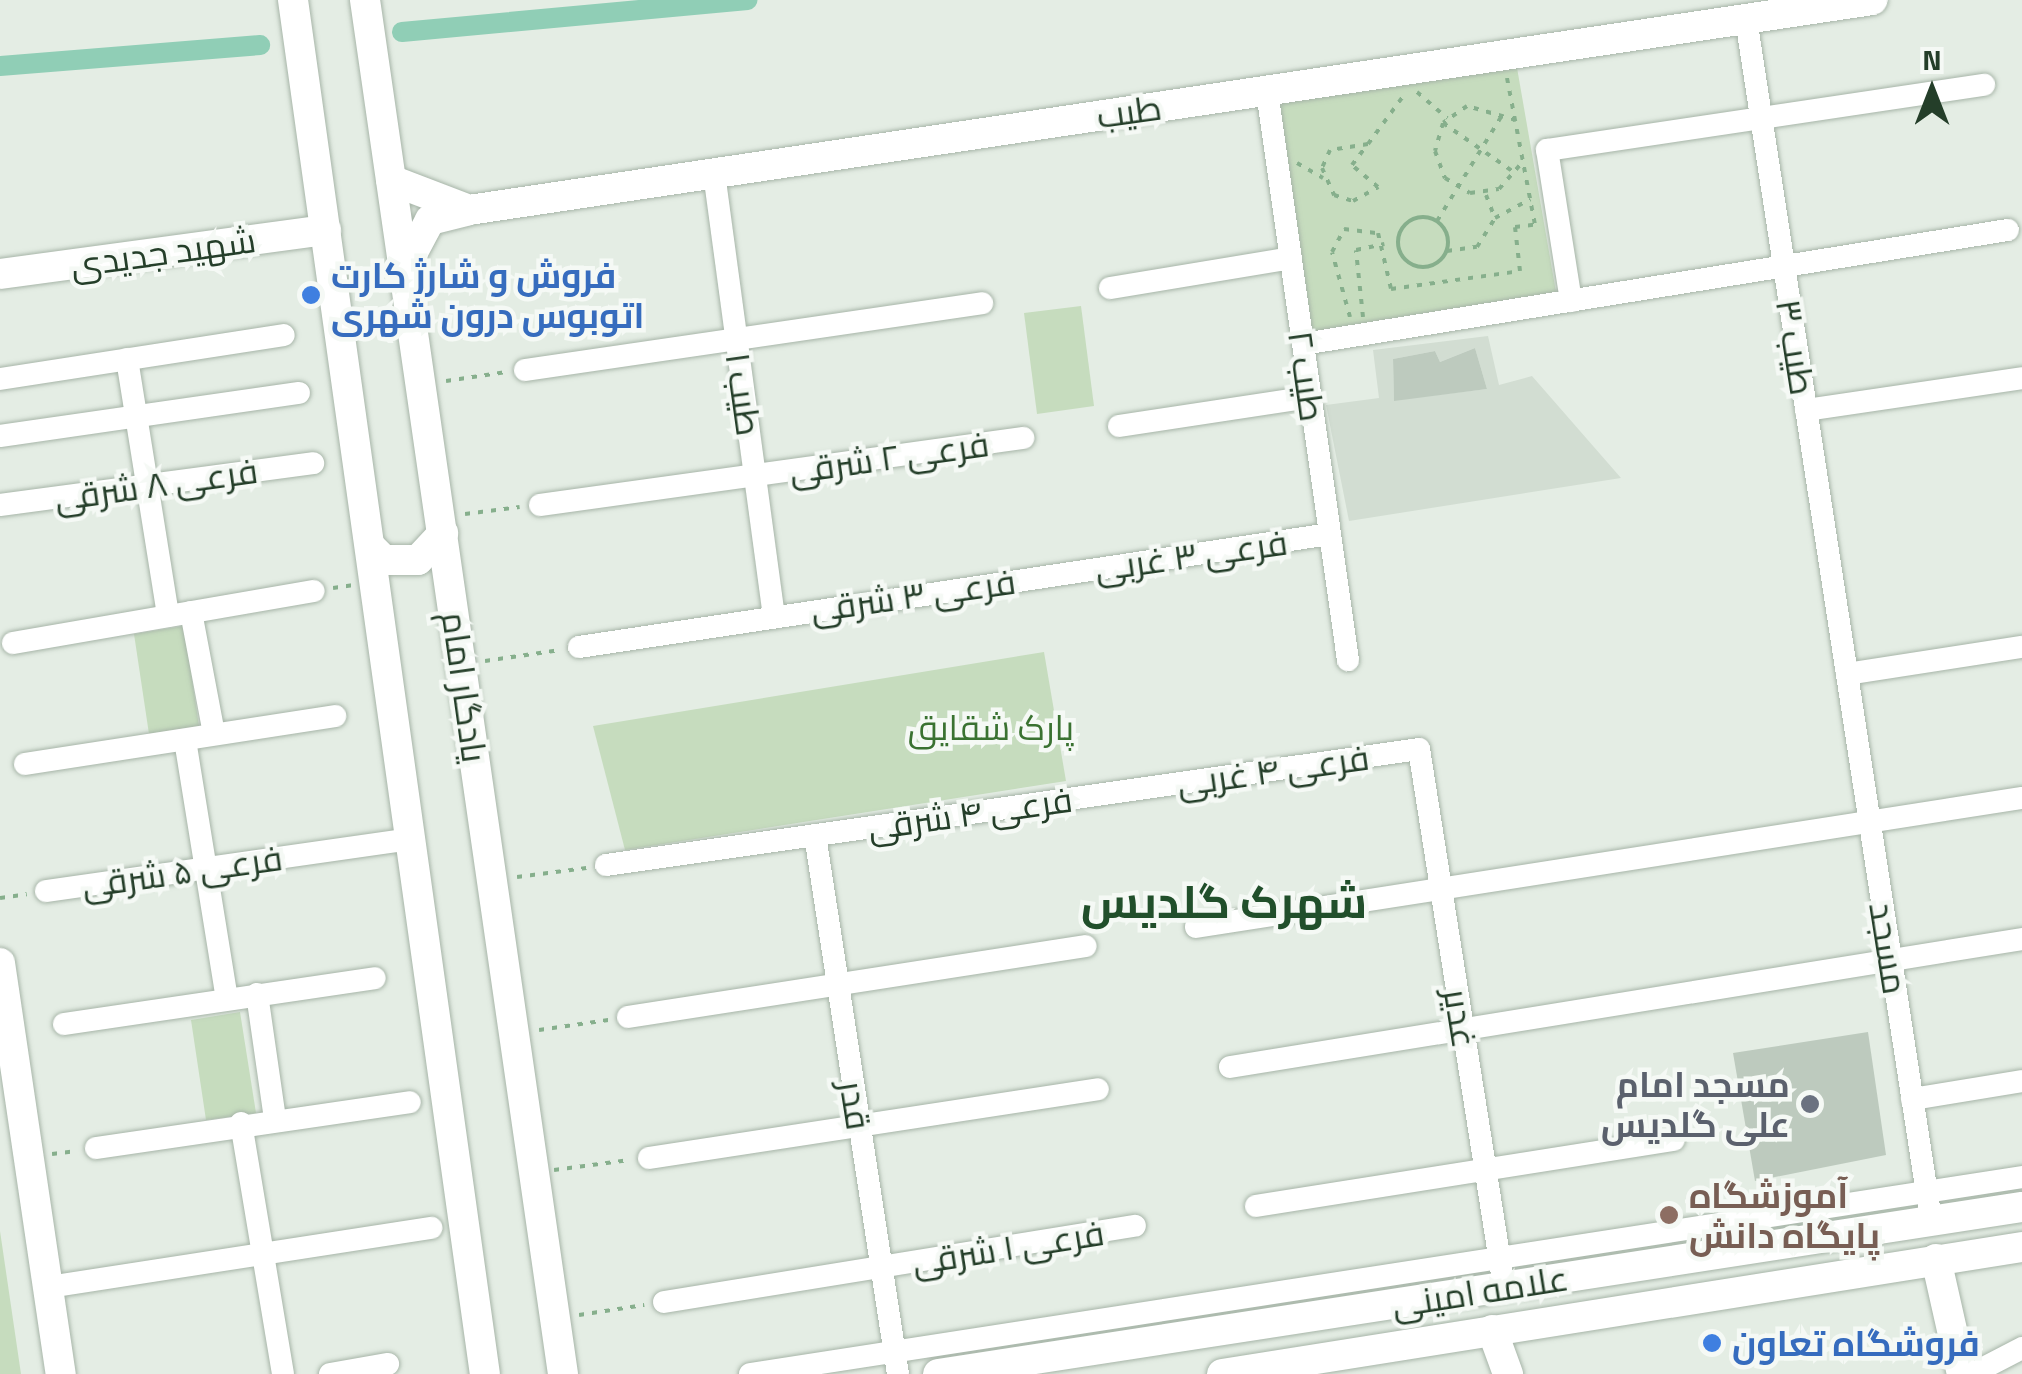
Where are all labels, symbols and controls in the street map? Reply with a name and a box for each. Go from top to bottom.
text: N [1922,38,1942,81]
north arrow [1882,40,1982,140]
street label: طیب [1094,86,1164,136]
street label: شهید جدیدی [68,218,258,286]
place label: فروش و شارژ کارت اتوبوس درون شهری [331,254,645,336]
marker: فروش و شارژ کارت اتوبوس درون شهری [300,284,322,306]
street label: طیب ۳ [1768,296,1824,398]
street label: طیب ۲ [1280,328,1334,424]
street label: طیب ۱ [717,350,771,438]
street label: فرعی ۲ شرقی [786,422,992,492]
street label: فرعی ۸ شرقی [52,449,260,519]
street label: فرعی ۳ غربی [1092,521,1290,589]
street label: فرعی ۳ شرقی [808,560,1018,630]
street label: یادگار امام [434,609,496,765]
park label: پارک شقایق [908,706,1074,748]
street label: فرعی ۴ غربی [1174,736,1372,804]
street label: فرعی ۴ شرقی [865,778,1075,848]
street label: فرعی ۵ شرقی [79,836,285,906]
district label: شهرک گلدیس [1081,875,1367,929]
street label: مسجد [1861,899,1917,997]
street label: غدیر [1436,985,1486,1051]
place label: مسجد امام علی گلدیس [1601,1063,1790,1145]
street label: قدر [831,1077,881,1133]
marker: مسجد امام علی گلدیس [1799,1093,1821,1115]
place label: آموزشگاه پایگاه دانش [1689,1174,1880,1256]
marker: آموزشگاه پایگاه دانش [1658,1204,1680,1226]
street label: فرعی ۱ شرقی [909,1211,1107,1283]
street label: علامه امینی [1389,1256,1571,1326]
place label: فروشگاه تعاون [1732,1322,1980,1364]
marker: فروشگاه تعاون [1701,1332,1723,1354]

